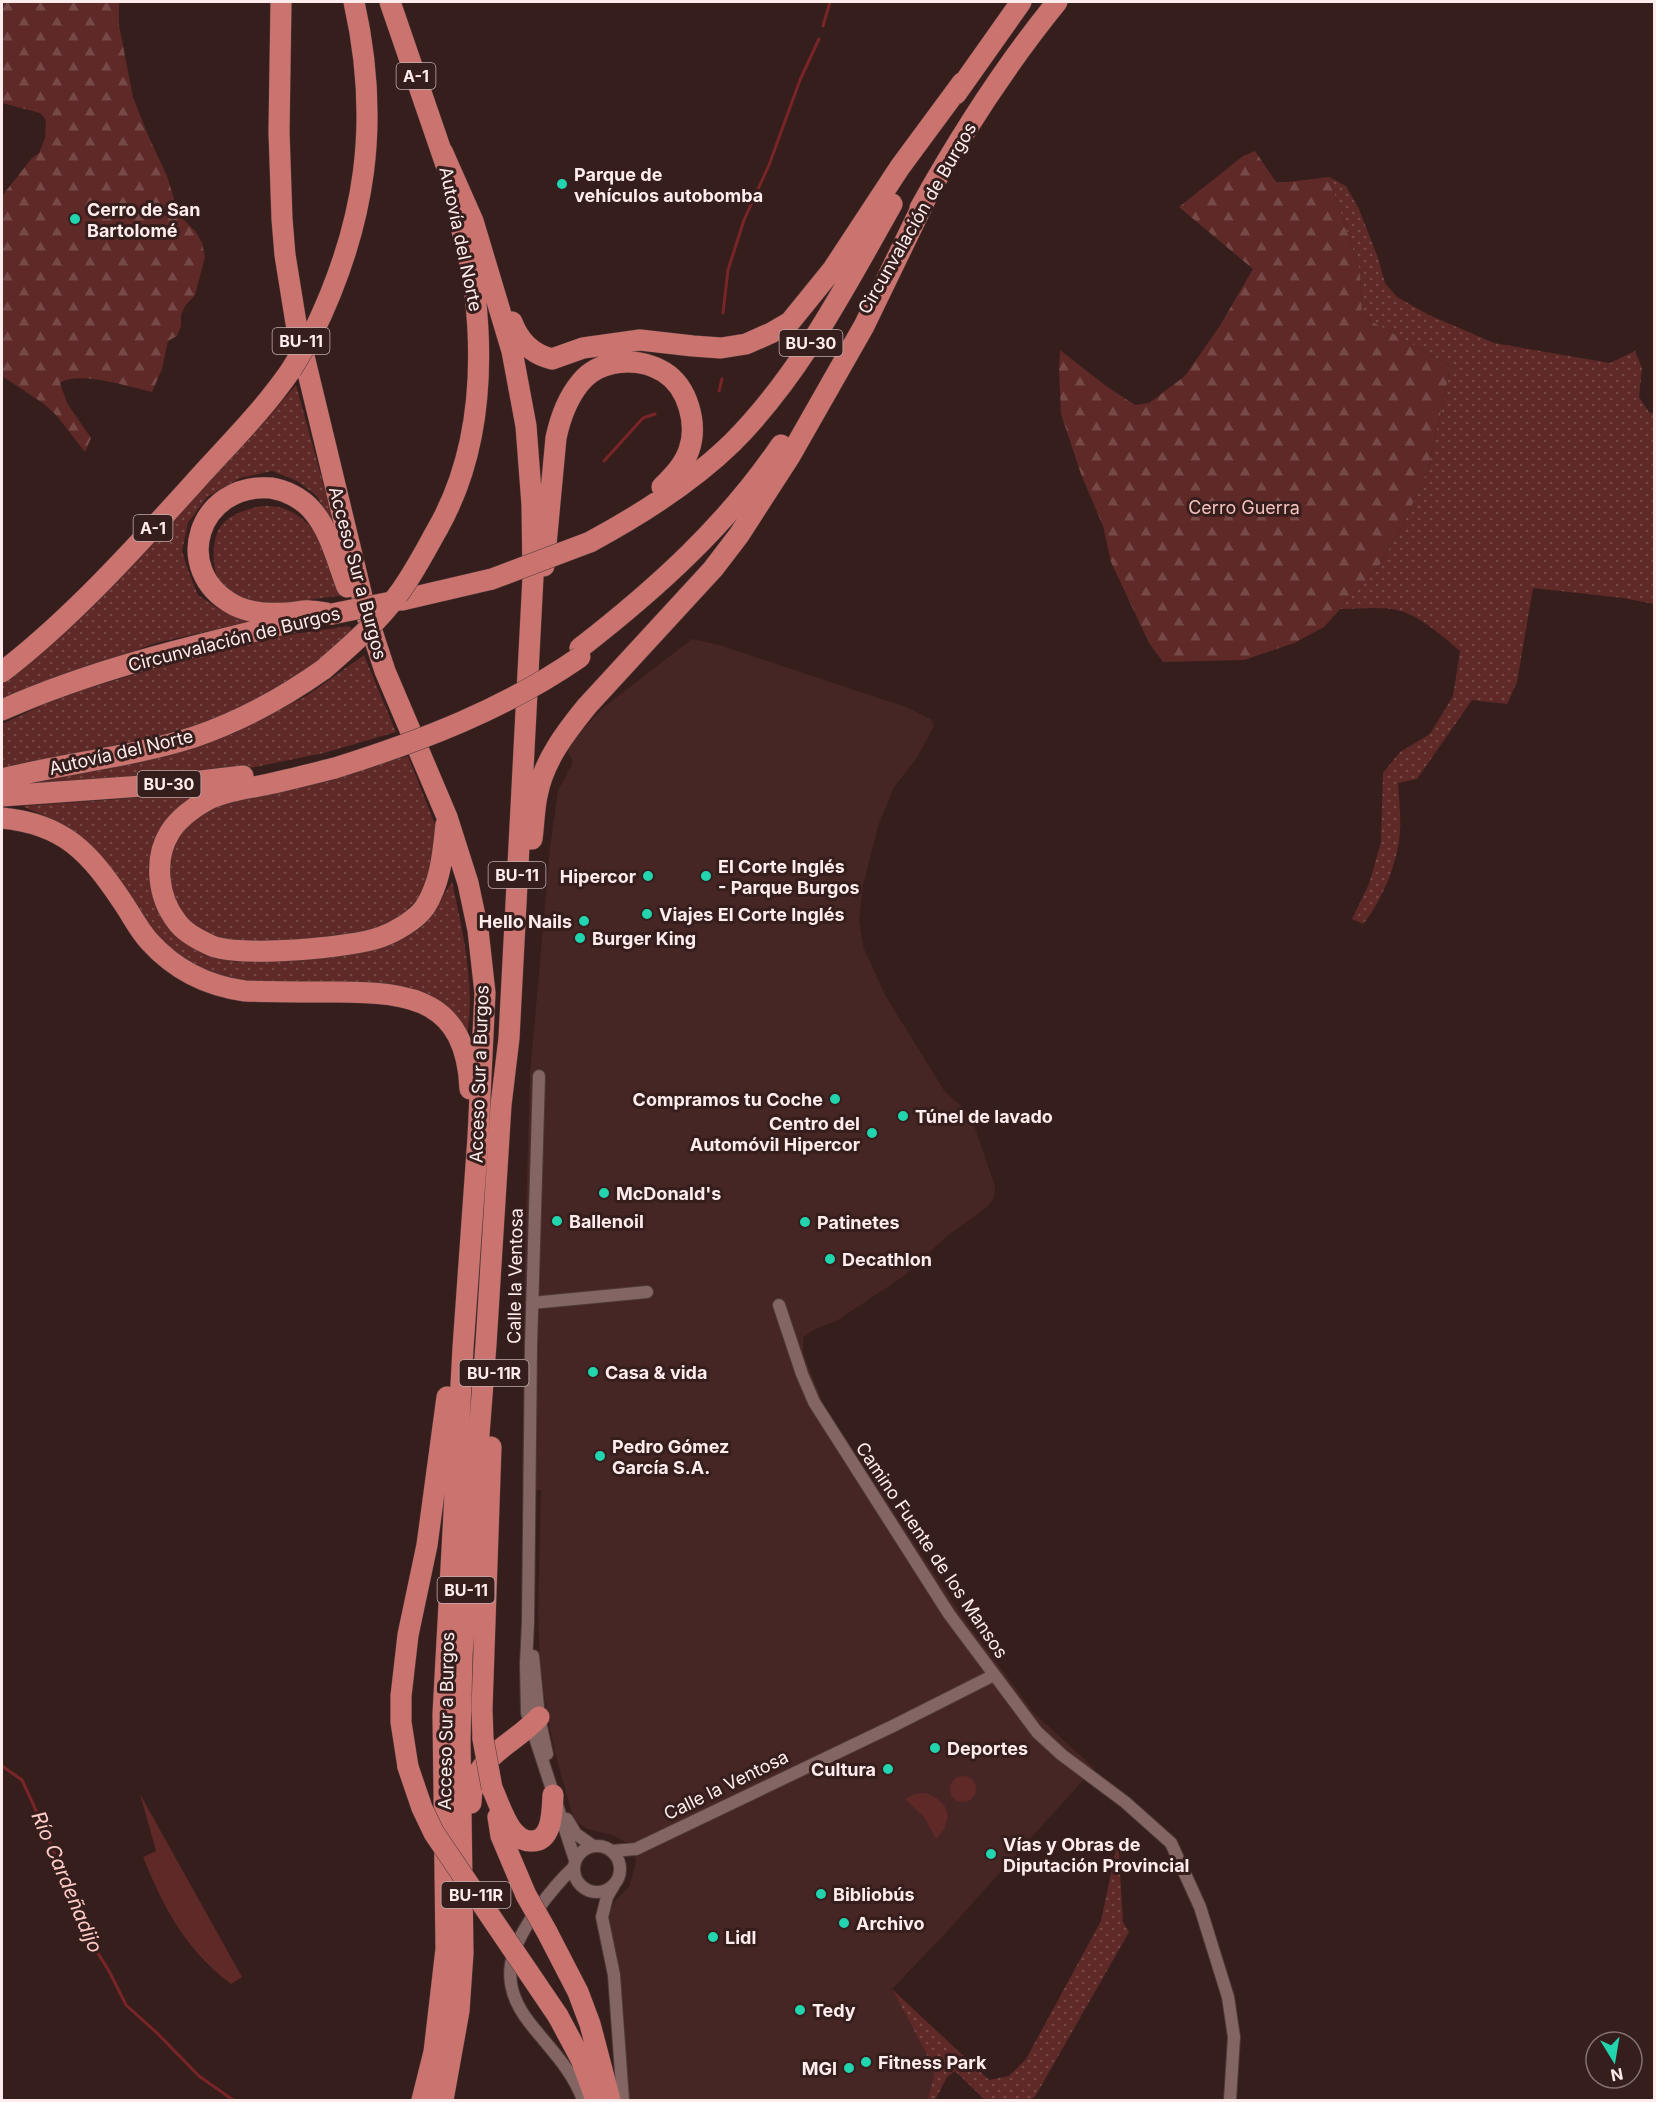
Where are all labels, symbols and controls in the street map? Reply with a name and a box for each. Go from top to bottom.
road number: A-1 [396,63,436,89]
street label: Circunvalación de Burgos [853,118,981,318]
place label: Parque de vehículos autobomba [574,164,763,206]
street label: Autovía del Norte [435,165,487,313]
marker: Parque de vehículos autobomba [555,177,569,191]
place label: Cerro de San Bartolomé [87,199,200,241]
marker: Cerro de San Bartolomé [68,212,82,226]
road number: BU-11 [272,328,330,354]
road number: BU-30 [780,330,842,356]
street label: Acceso Sur a Burgos [325,484,391,662]
park label: Cerro Guerra [1188,497,1300,518]
road number: A-1 [134,515,172,541]
street label: Circunvalación de Burgos [126,602,342,676]
street label: Autovía del Norte [47,725,195,779]
road number: BU-30 [138,771,201,797]
place label: El Corte Inglés - Parque Burgos [718,856,860,898]
road number: BU-11 [488,862,546,888]
place label: Hipercor [560,866,636,887]
marker: Hipercor [641,869,655,883]
marker: El Corte Inglés - Parque Burgos [699,869,713,883]
place label: Viajes El Corte Inglés [659,904,845,925]
marker: Viajes El Corte Inglés [640,907,654,921]
place label: Hello Nails [479,911,572,932]
marker: Hello Nails [577,914,591,928]
place label: Burger King [592,928,696,949]
marker: Burger King [573,931,587,945]
street label: Acceso Sur a Burgos [465,985,493,1163]
place label: Compramos tu Coche [633,1089,823,1110]
marker: Compramos tu Coche [828,1092,842,1106]
place label: Túnel de lavado [915,1106,1053,1127]
marker: Túnel de lavado [896,1109,910,1123]
place label: Centro del Automóvil Hipercor [690,1113,860,1155]
marker: Centro del Automóvil Hipercor [865,1126,879,1140]
place label: McDonald's [616,1183,721,1204]
marker: McDonald's [597,1186,611,1200]
street label: Calle la Ventosa [503,1208,527,1344]
place label: Ballenoil [569,1211,644,1232]
place label: Patinetes [817,1212,900,1233]
marker: Ballenoil [550,1214,564,1228]
marker: Patinetes [798,1215,812,1229]
place label: Decathlon [842,1249,932,1270]
marker: Decathlon [823,1252,837,1266]
road number: BU-11R [460,1360,528,1386]
place label: Casa & vida [605,1362,707,1383]
marker: Casa & vida [586,1365,600,1379]
place label: Pedro Gómez García S.A. [612,1436,729,1478]
street label: Camino Fuente de los Mansos [852,1438,1012,1662]
marker: Pedro Gómez García S.A. [593,1449,607,1463]
road number: BU-11 [438,1577,494,1603]
street label: Acceso Sur a Burgos [434,1632,458,1810]
place label: Deportes [947,1738,1028,1759]
marker: Deportes [928,1741,942,1755]
street label: Calle la Ventosa [660,1746,792,1824]
place label: Cultura [811,1759,876,1780]
marker: Cultura [881,1762,895,1776]
water label: Río Cardeñadijo [26,1808,108,1956]
place label: Vías y Obras de Diputación Provincial [1003,1834,1189,1876]
marker: Vías y Obras de Diputación Provincial [984,1847,998,1861]
road number: BU-11R [442,1882,510,1908]
place label: Bibliobús [833,1884,915,1905]
marker: Bibliobús [814,1887,828,1901]
place label: Archivo [856,1913,925,1934]
marker: Archivo [837,1916,851,1930]
place label: Lidl [725,1927,756,1948]
marker: Lidl [706,1930,720,1944]
place label: Tedy [812,2000,856,2021]
marker: Tedy [793,2003,807,2017]
north arrow [1584,2030,1644,2090]
place label: Fitness Park [878,2052,987,2073]
marker: Fitness Park [859,2055,873,2069]
place label: MGI [802,2058,837,2079]
marker: MGI [842,2061,856,2075]
text: N [1609,2064,1625,2086]

